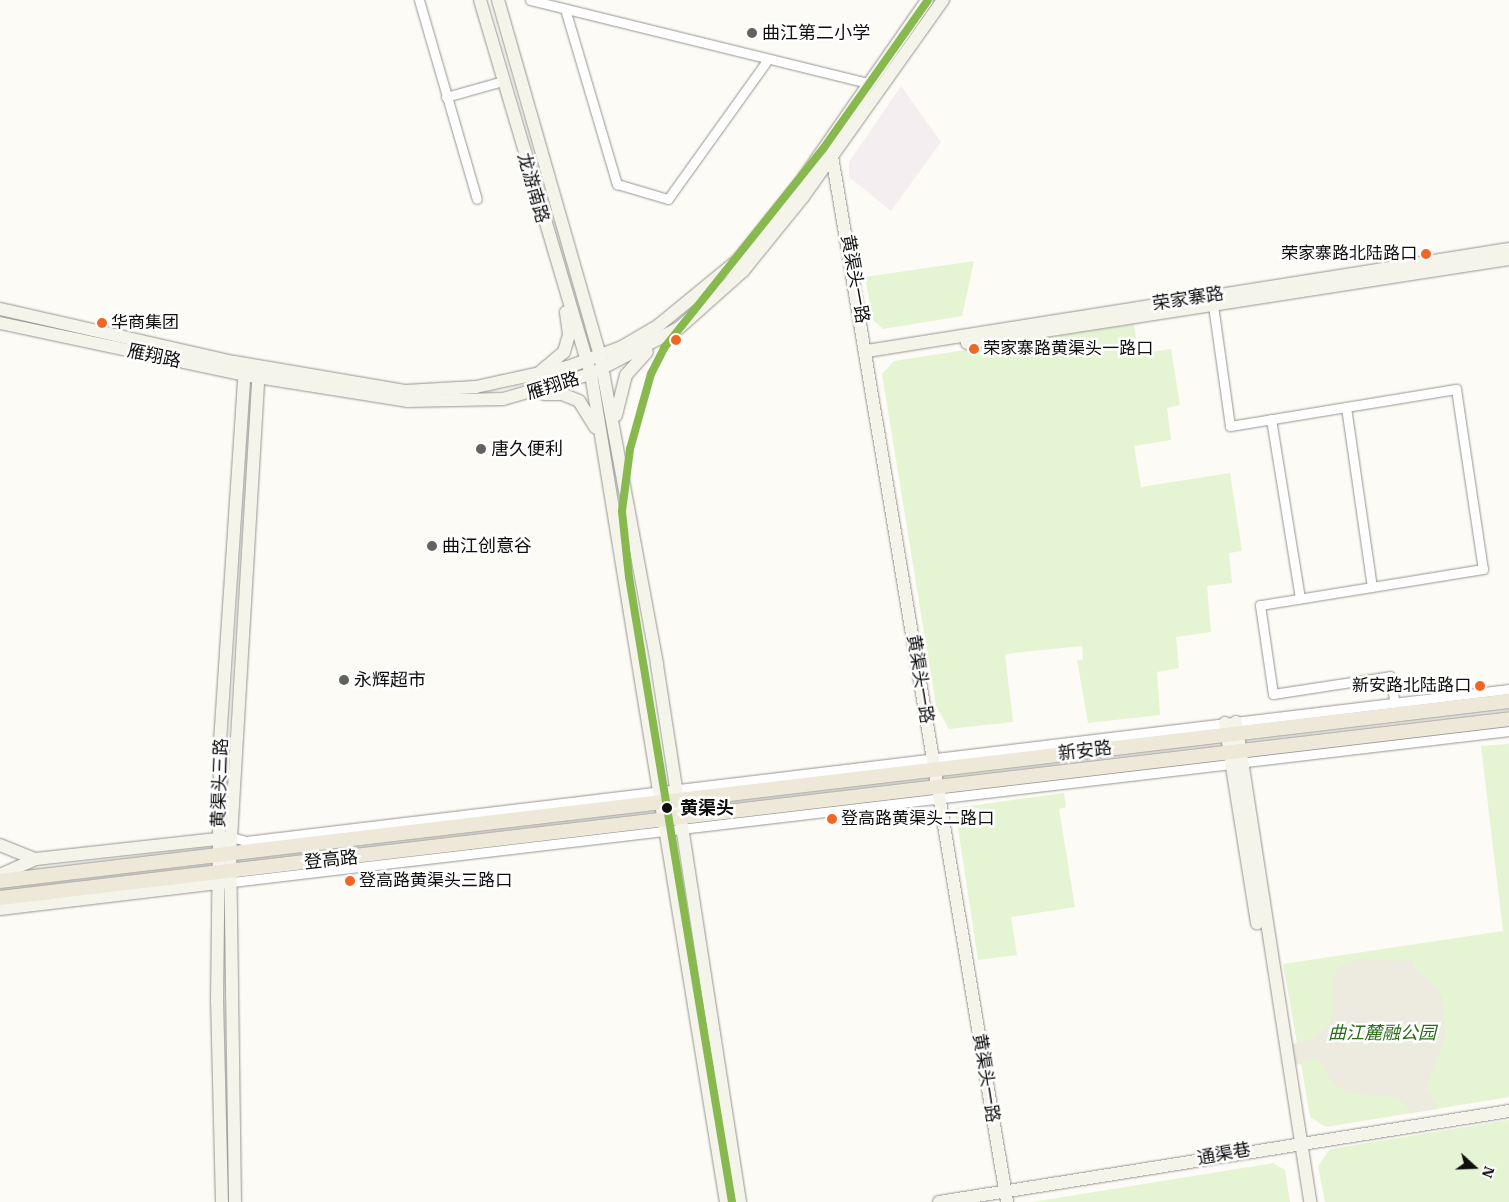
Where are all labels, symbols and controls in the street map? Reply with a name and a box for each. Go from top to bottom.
place label: 曲江第二小学 [762,22,870,44]
marker: 曲江第二小学 [746,27,758,39]
street label: 龙游南路 [513,150,553,226]
street label: 黄渠头一路 [837,233,873,325]
place label: 荣家寨路北陆路口 [1281,244,1417,264]
marker: 荣家寨路北陆路口 [1421,249,1431,259]
street label: 荣家寨路 [1151,283,1225,315]
place label: 华商集团 [111,313,179,333]
marker: 华商集团 [97,318,107,328]
unlabelled marker [671,335,681,345]
place label: 荣家寨路黄渠头一路口 [983,339,1153,359]
street label: 雁翔路 [125,340,183,372]
marker: 荣家寨路黄渠头一路口 [969,344,979,354]
street label: 雁翔路 [524,368,582,404]
place label: 唐久便利 [491,438,563,460]
marker: 唐久便利 [475,443,487,455]
place label: 曲江创意谷 [442,535,532,557]
marker: 曲江创意谷 [426,540,438,552]
street label: 黄渠头一路 [902,633,938,725]
place label: 永辉超市 [354,669,426,691]
marker: 永辉超市 [338,674,350,686]
place label: 新安路北陆路口 [1352,676,1471,696]
marker: 新安路北陆路口 [1475,681,1485,691]
street label: 新安路 [1057,737,1113,765]
street label: 黄渠头三路 [208,738,232,828]
place label: 黄渠头 [680,797,734,819]
marker: 黄渠头 [658,799,676,817]
place label: 登高路黄渠头二路口 [841,809,994,829]
marker: 登高路黄渠头二路口 [827,814,837,824]
street label: 登高路 [303,846,359,874]
place label: 登高路黄渠头三路口 [359,871,512,891]
marker: 登高路黄渠头三路口 [345,876,355,886]
park label: 曲江麓融公园 [1328,1022,1436,1044]
street label: 黄渠头一路 [968,1032,1004,1124]
street label: 通渠巷 [1196,1139,1252,1169]
north arrow [1449,1142,1499,1192]
text: N [1478,1164,1498,1180]

